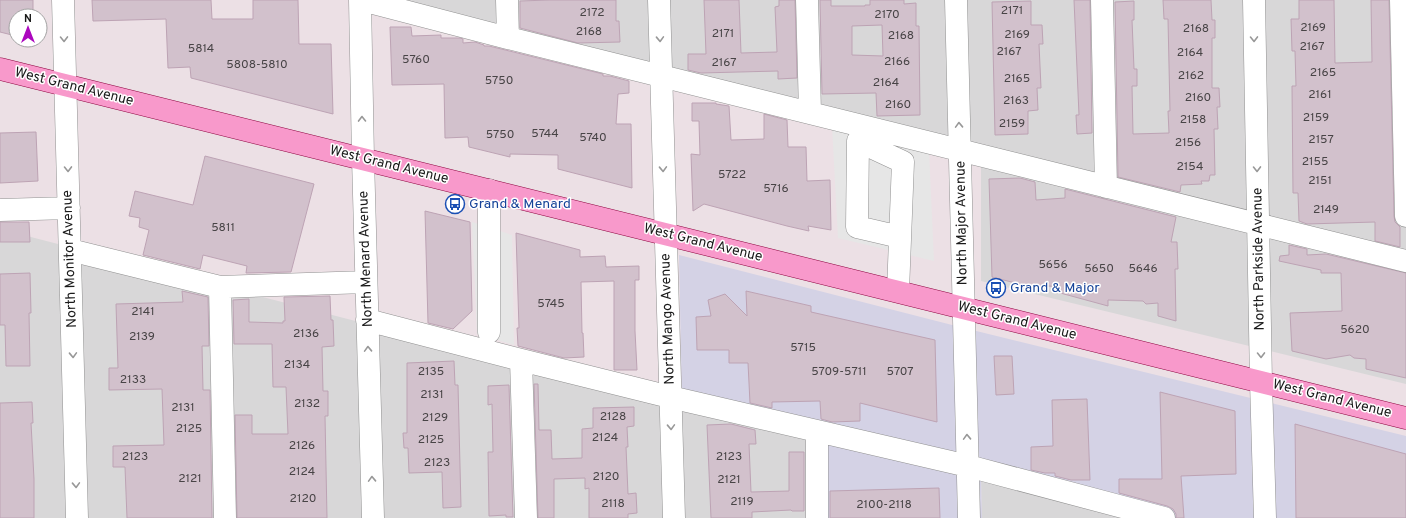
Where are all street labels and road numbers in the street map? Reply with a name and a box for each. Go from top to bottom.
street label: West Grand Avenue [13,64,135,110]
street label: West Grand Avenue [328,142,450,188]
street label: North Major Avenue [952,161,972,285]
street label: North Parkside Avenue [1249,187,1269,331]
street label: North Monitor Avenue [59,190,81,328]
street label: North Menard Avenue [355,191,377,327]
street label: West Grand Avenue [642,220,764,266]
street label: North Mango Avenue [657,253,679,385]
street label: West Grand Avenue [956,298,1078,344]
street label: West Grand Avenue [1271,376,1393,422]

